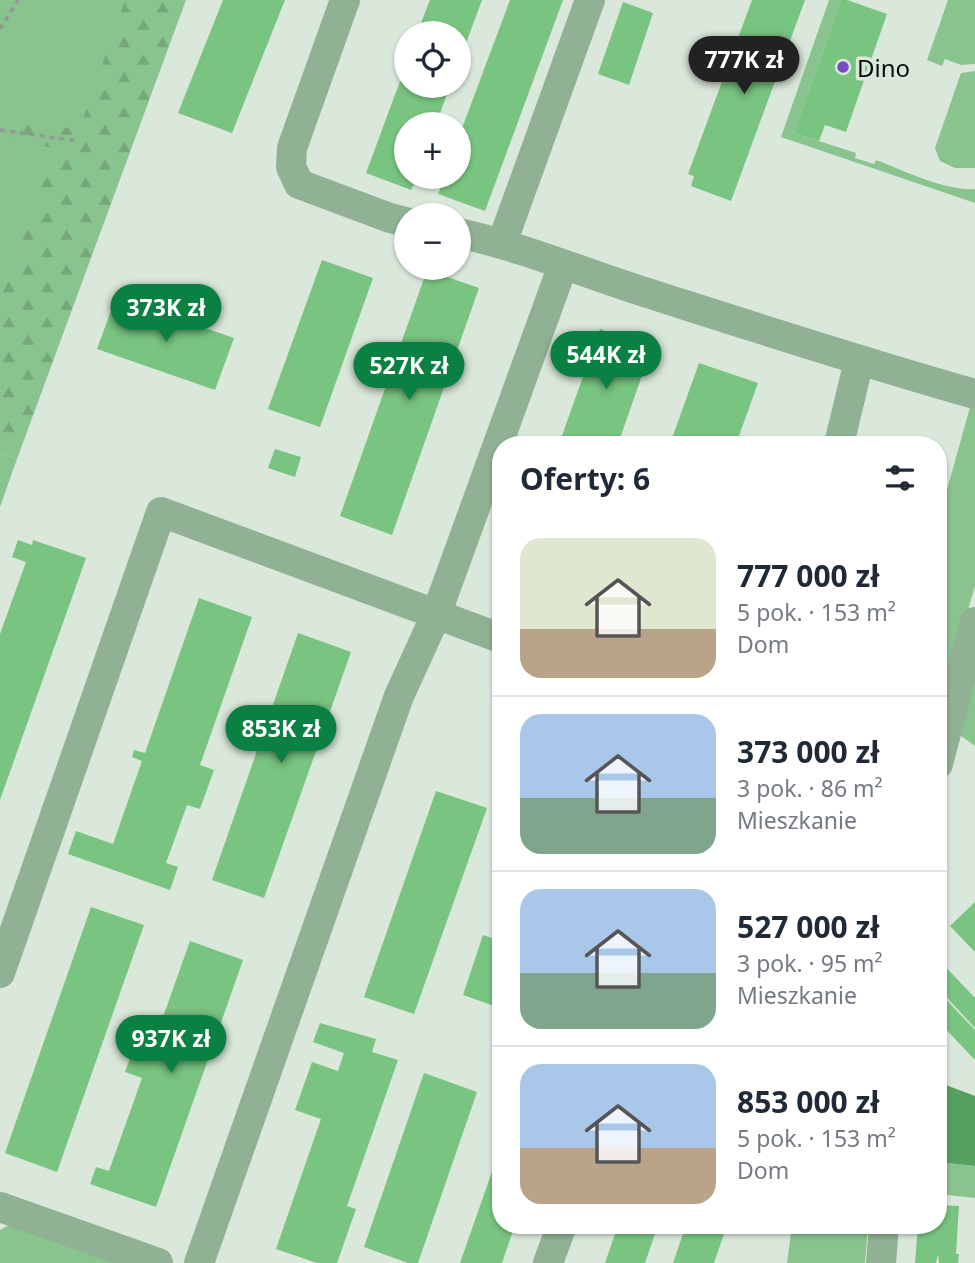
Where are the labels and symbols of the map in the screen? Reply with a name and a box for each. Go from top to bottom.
pin: 777K zł [679,36,809,96]
place label: Dino [857,51,910,84]
marker: Dino [835,59,851,75]
pin: 373K zł [101,284,231,344]
pin: 544K zł [541,332,671,391]
pin: 527K zł [344,342,474,402]
pin: 853K zł [216,706,346,765]
pin: 937K zł [106,1016,236,1075]

